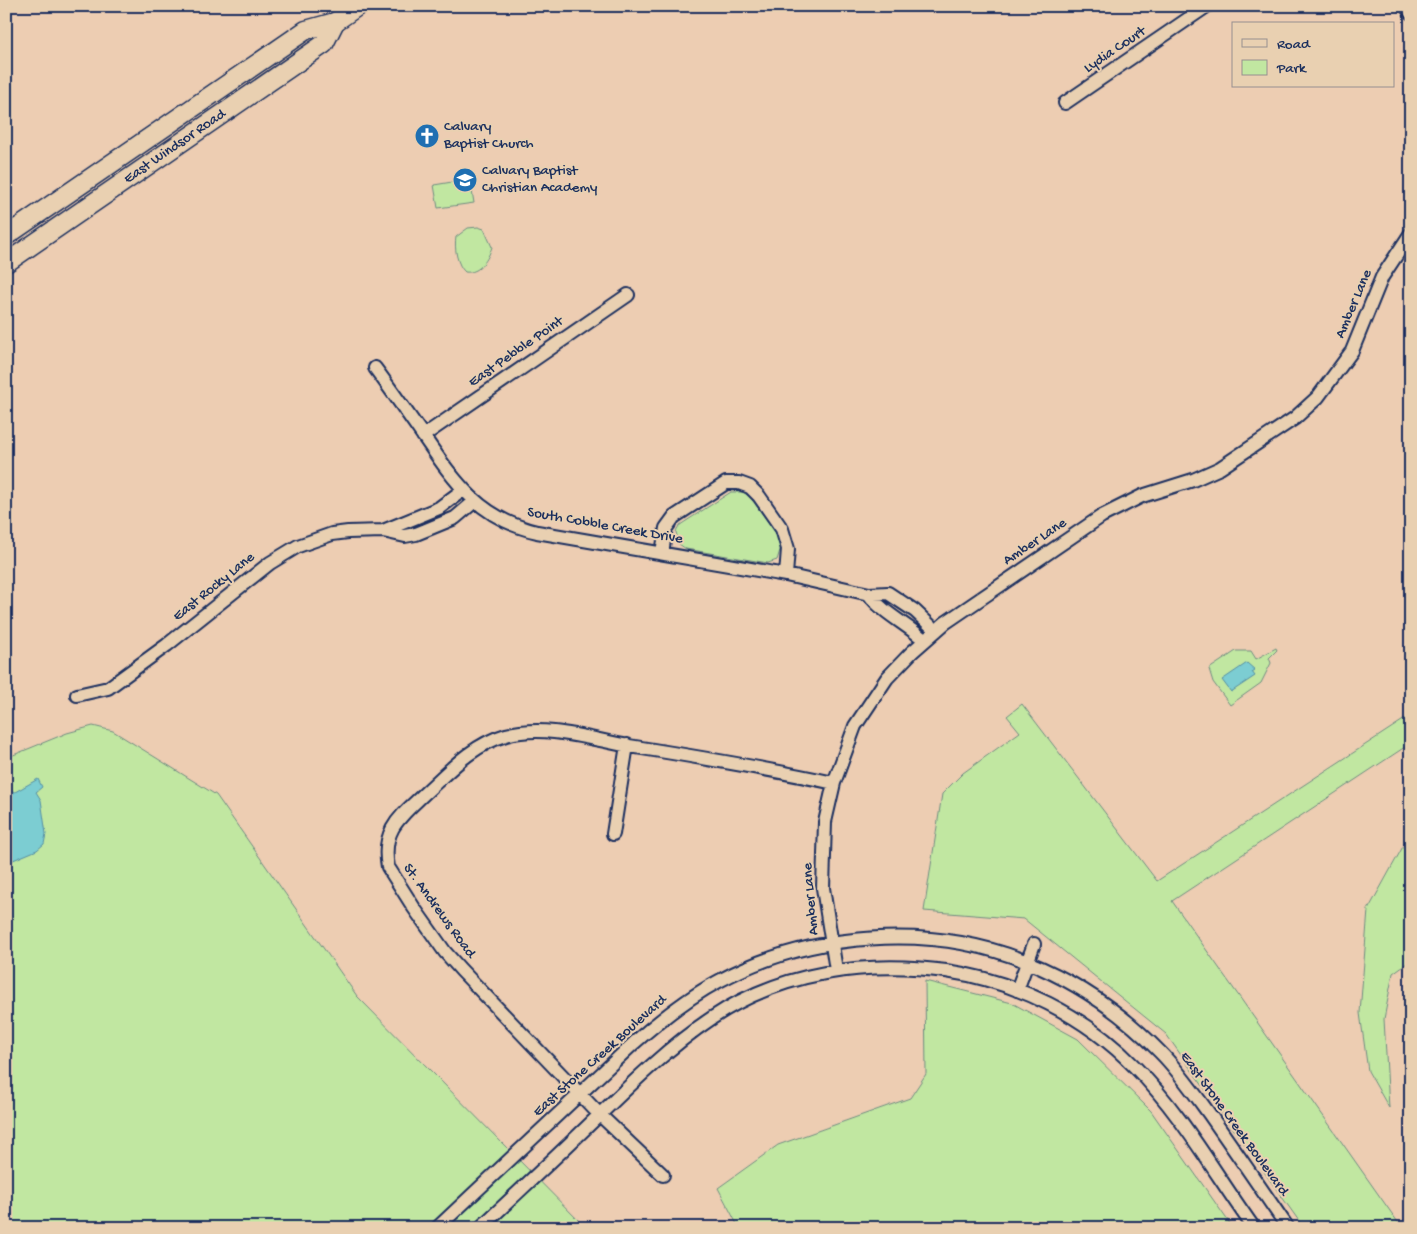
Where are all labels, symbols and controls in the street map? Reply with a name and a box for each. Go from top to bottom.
street label: Lydia Court [1080,22,1151,77]
legend [1232,22,1394,88]
text: Road [1277,36,1311,54]
text: Park [1276,60,1307,78]
street label: East Windsor Road [120,105,230,188]
place label: Calvary Baptist Church [443,118,534,153]
church icon: Calvary Baptist Church [414,123,440,149]
place label: Calvary Baptist Christian Academy [482,162,598,197]
school or university icon: Calvary Baptist Christian Academy [452,167,478,193]
street label: Amber Lane [1332,267,1377,341]
street label: East Pebble Point [465,311,569,391]
street label: South Cobble Creek Drive [526,503,684,549]
street label: Amber Lane [1000,514,1070,570]
street label: East Rocky Lane [170,548,259,625]
street label: St. Andrews Road [399,860,480,963]
street label: Amber Lane [799,862,823,936]
street label: East Stone Creek Boulevard [529,990,672,1121]
street label: East Stone Creek Boulevard [1176,1048,1293,1201]

